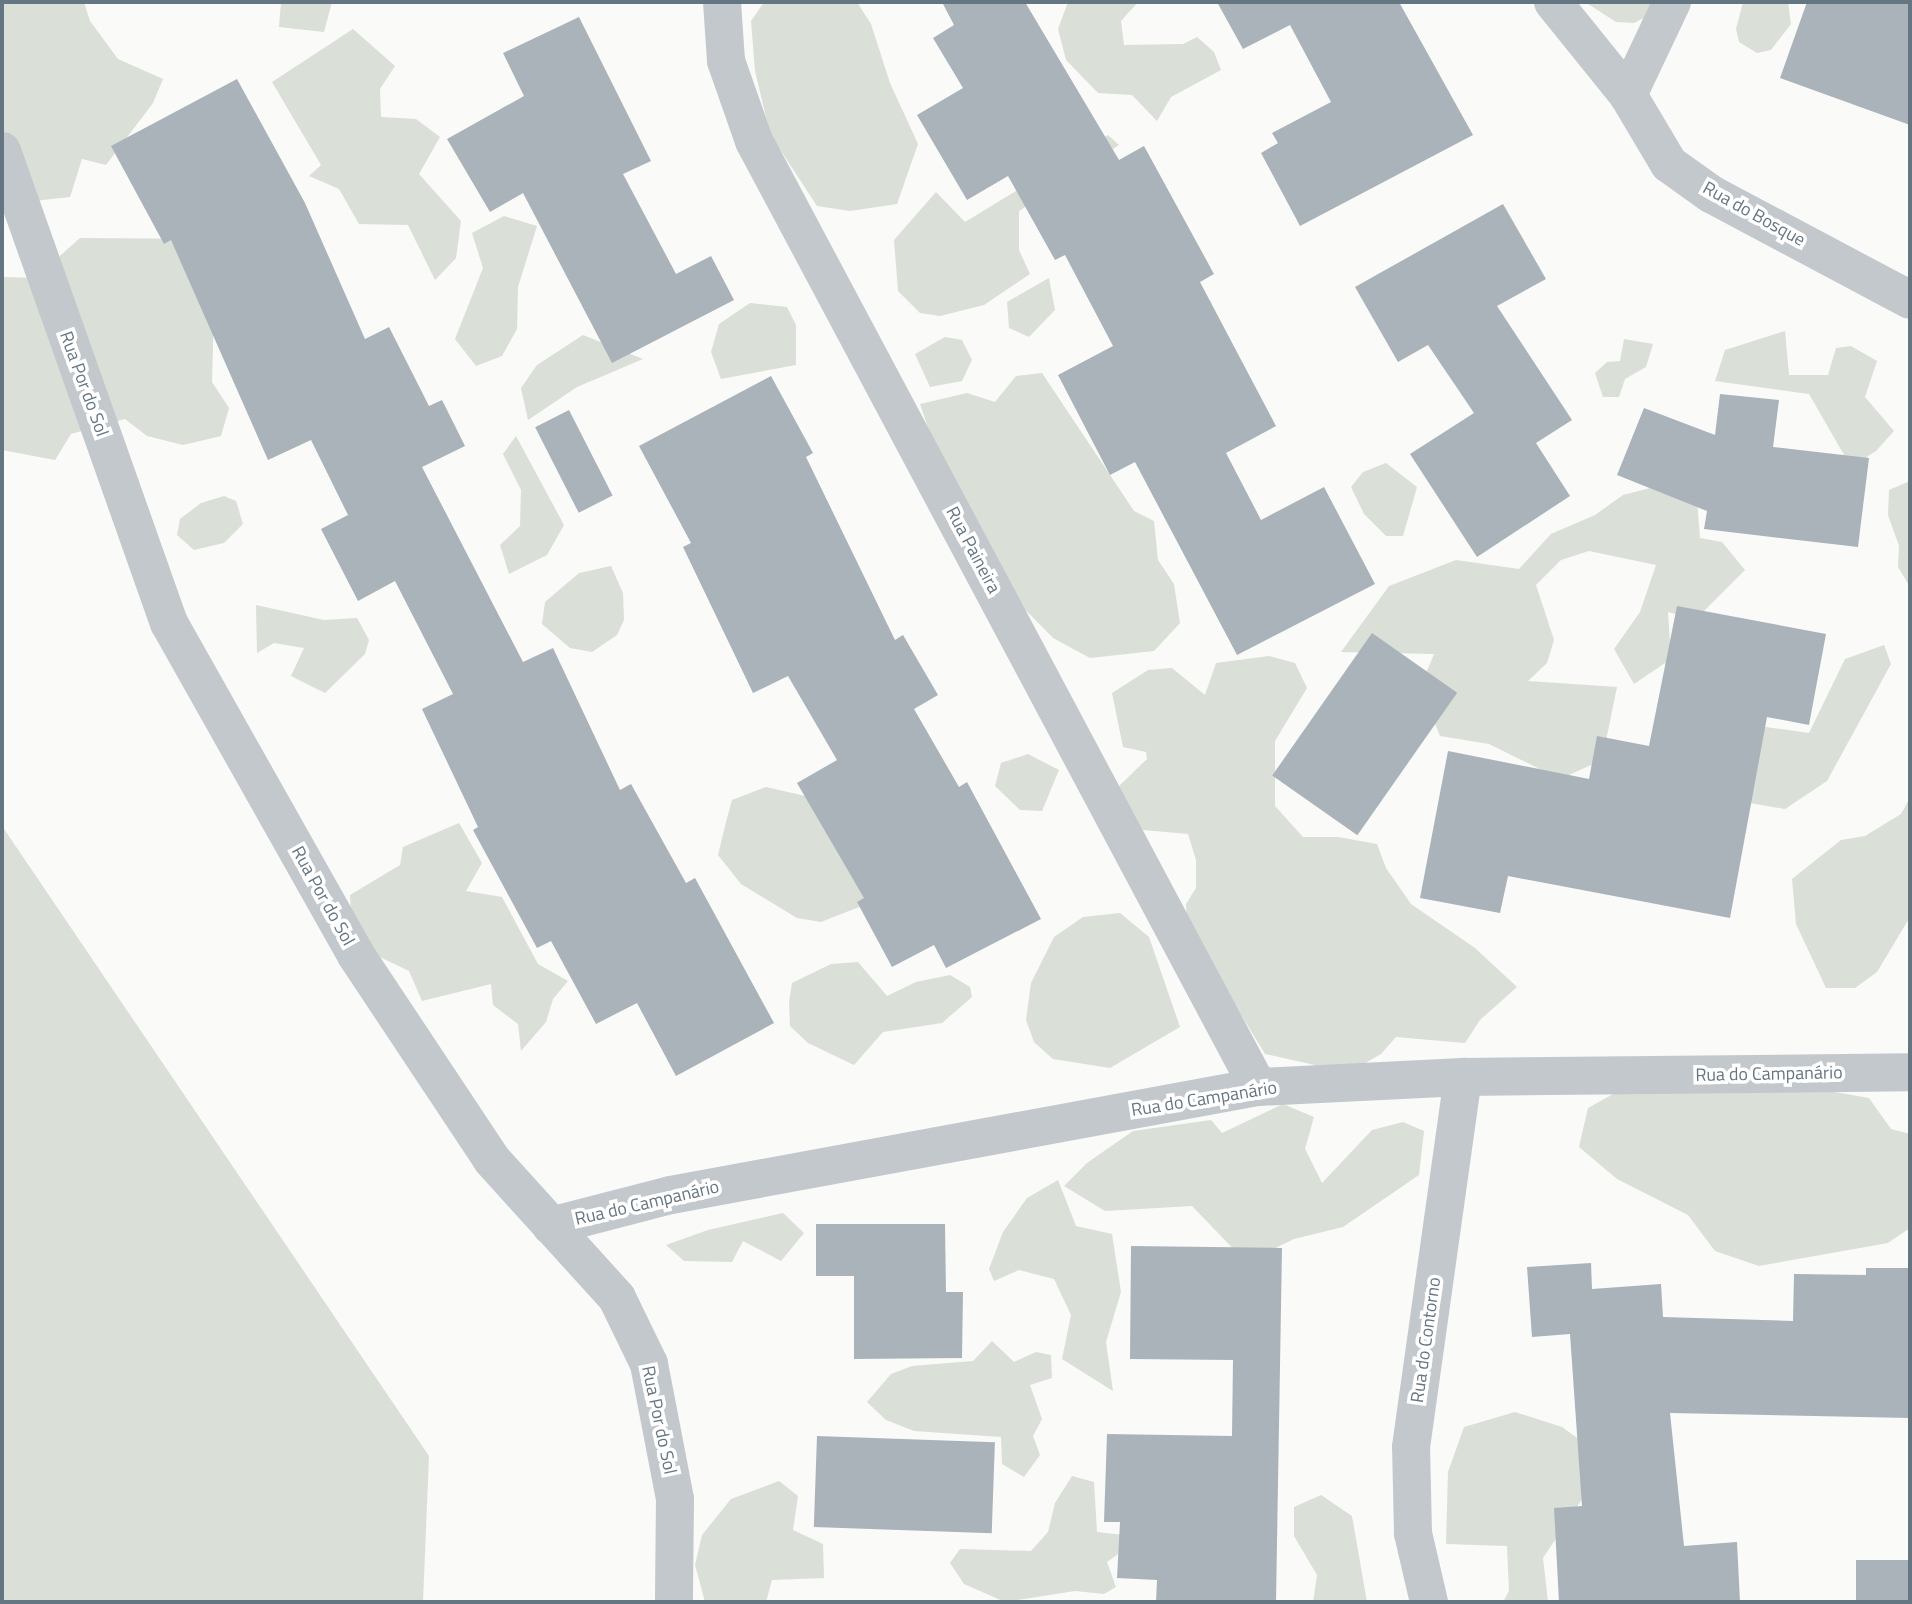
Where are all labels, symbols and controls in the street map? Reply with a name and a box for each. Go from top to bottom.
street label: Rua do Bosque [1699,177,1809,251]
street label: Rua Por do Sol [55,328,113,440]
street label: Rua Paineira [941,503,1005,597]
street label: Rua Por do Sol [287,843,359,949]
street label: Rua do Campanário [1695,1062,1843,1086]
street label: Rua do Campanário [1130,1077,1278,1121]
street label: Rua do Campanário [573,1176,721,1230]
street label: Rua do Contorno [1407,1276,1445,1404]
street label: Rua Por do Sol [637,1364,681,1476]

